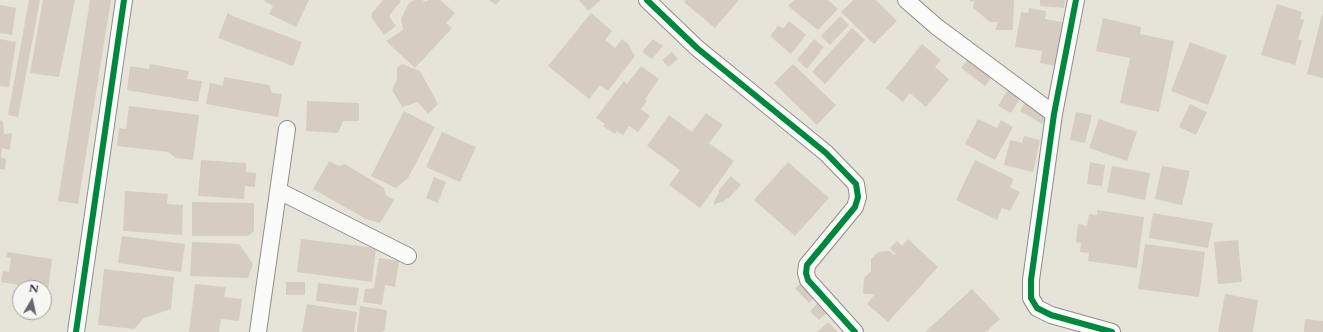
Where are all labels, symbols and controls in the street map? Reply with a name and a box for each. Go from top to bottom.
north arrow [12,280,52,320]
text: N [28,280,40,297]

